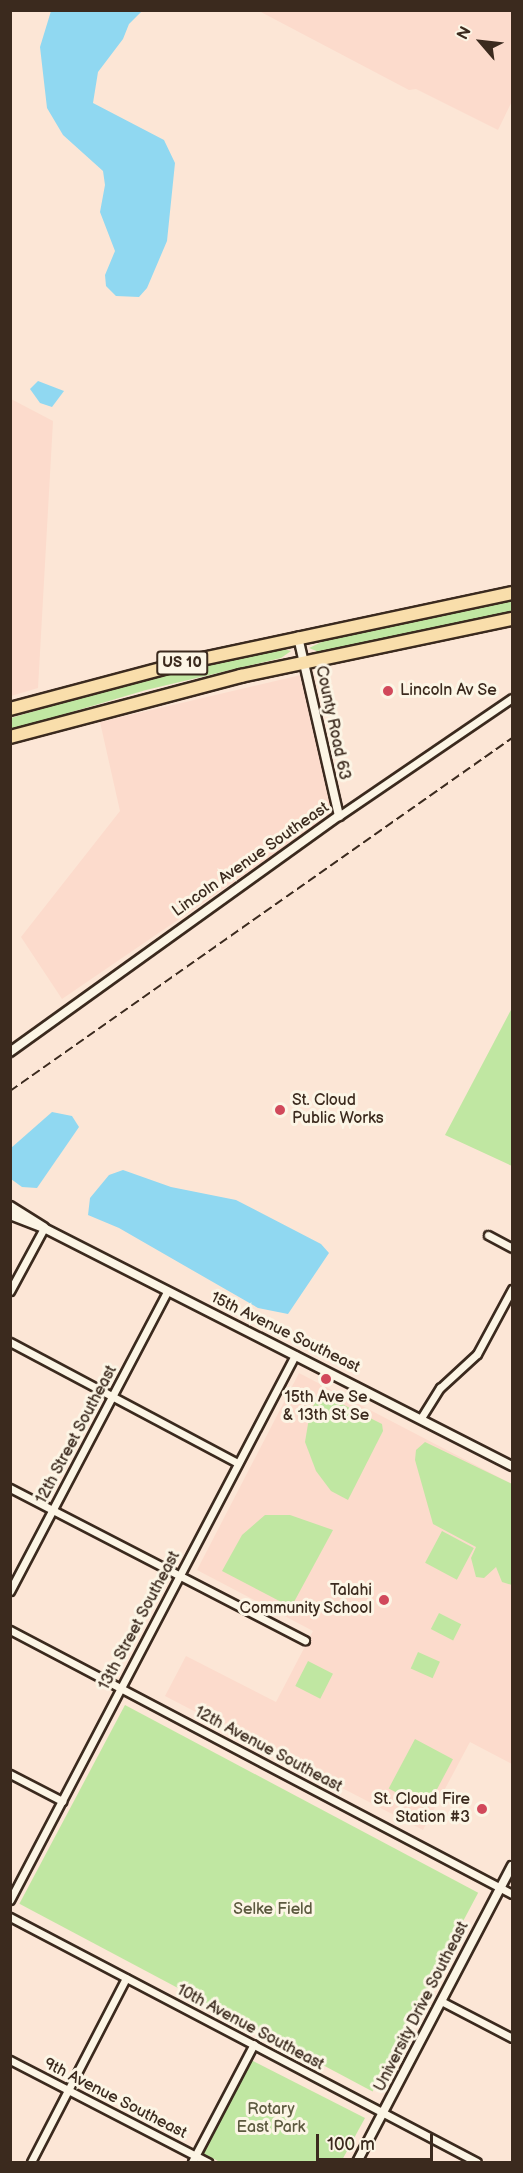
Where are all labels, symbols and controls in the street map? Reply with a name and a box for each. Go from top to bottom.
north arrow [451,12,511,72]
text: N [453,24,476,43]
road number: US 10 [155,651,209,675]
street label: County Road 63 [310,664,354,782]
place label: Lincoln Av Se [400,681,497,701]
marker: Lincoln Av Se [381,684,395,698]
street label: Lincoln Avenue Southeast [169,798,333,922]
place label: St. Cloud Public Works [292,1091,384,1129]
marker: St. Cloud Public Works [273,1103,287,1117]
street label: 15th Avenue Southeast [207,1288,363,1378]
street label: 12th Street Southeast [32,1362,122,1508]
marker: 15th Ave Se & 13th St Se [319,1372,333,1386]
place label: 15th Ave Se & 13th St Se [282,1388,370,1426]
street label: 13th Street Southeast [95,1548,185,1694]
place label: Talahi Community School [238,1581,372,1619]
marker: Talahi Community School [377,1593,391,1607]
street label: 12th Avenue Southeast [191,1703,345,1797]
place label: St. Cloud Fire Station #3 [374,1790,470,1828]
marker: St. Cloud Fire Station #3 [475,1802,489,1816]
park label: Selke Field [233,1900,313,1920]
street label: University Drive Southeast [370,1918,474,2096]
street label: 10th Avenue Southeast [173,1981,327,2075]
street label: 9th Avenue Southeast [40,2055,190,2143]
park label: Rotary East Park [237,2100,305,2138]
scale bar [319,2122,436,2160]
text: 100 m [327,2134,375,2155]

